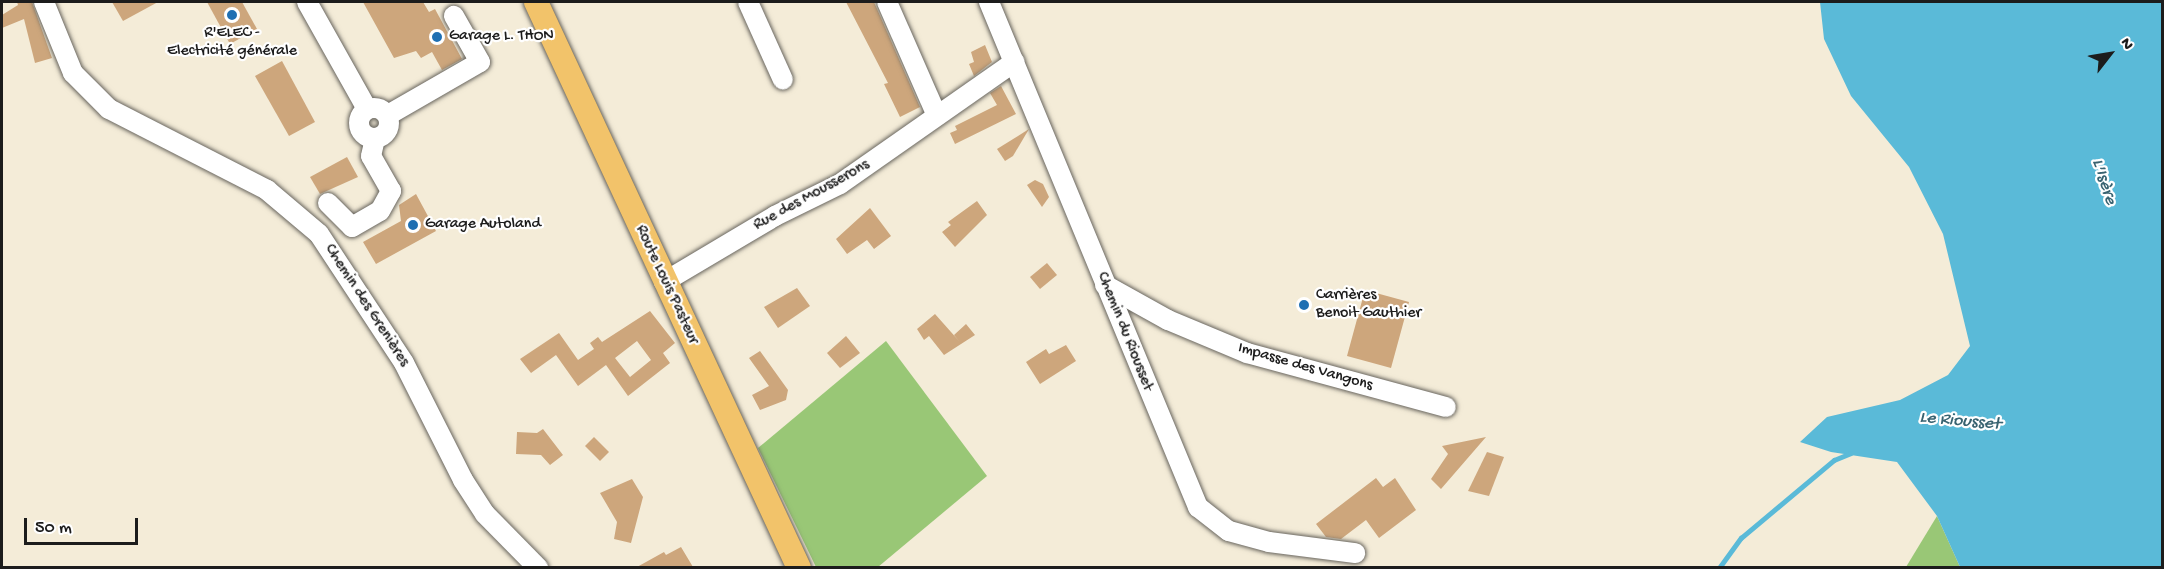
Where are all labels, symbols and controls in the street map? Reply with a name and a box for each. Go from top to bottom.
marker: R'ELEC - Electricité générale [225,8,239,22]
place label: R'ELEC - Electricité générale [167,24,297,62]
north arrow [2080,24,2140,84]
place label: Garage L. THON [449,27,554,47]
marker: Garage L. THON [430,30,444,44]
text: N [2115,35,2137,54]
street label: Rue des Mousserons [751,156,873,236]
water label: L'Isère [2085,156,2121,208]
place label: Garage Autoland [425,215,541,235]
marker: Garage Autoland [406,218,420,232]
street label: Route Louis Pasteur [630,222,702,348]
street label: Chemin des Grenières [319,241,413,371]
street label: Chemin du Riousset [1091,270,1157,394]
place label: Carrières Benoit Gauthier [1316,286,1421,324]
marker: Carrières Benoit Gauthier [1297,298,1311,312]
street label: Impasse des Vangons [1235,340,1375,396]
water label: Le Riousset [1919,408,2001,436]
scale bar [27,506,141,544]
text: 50 m [35,518,72,539]

